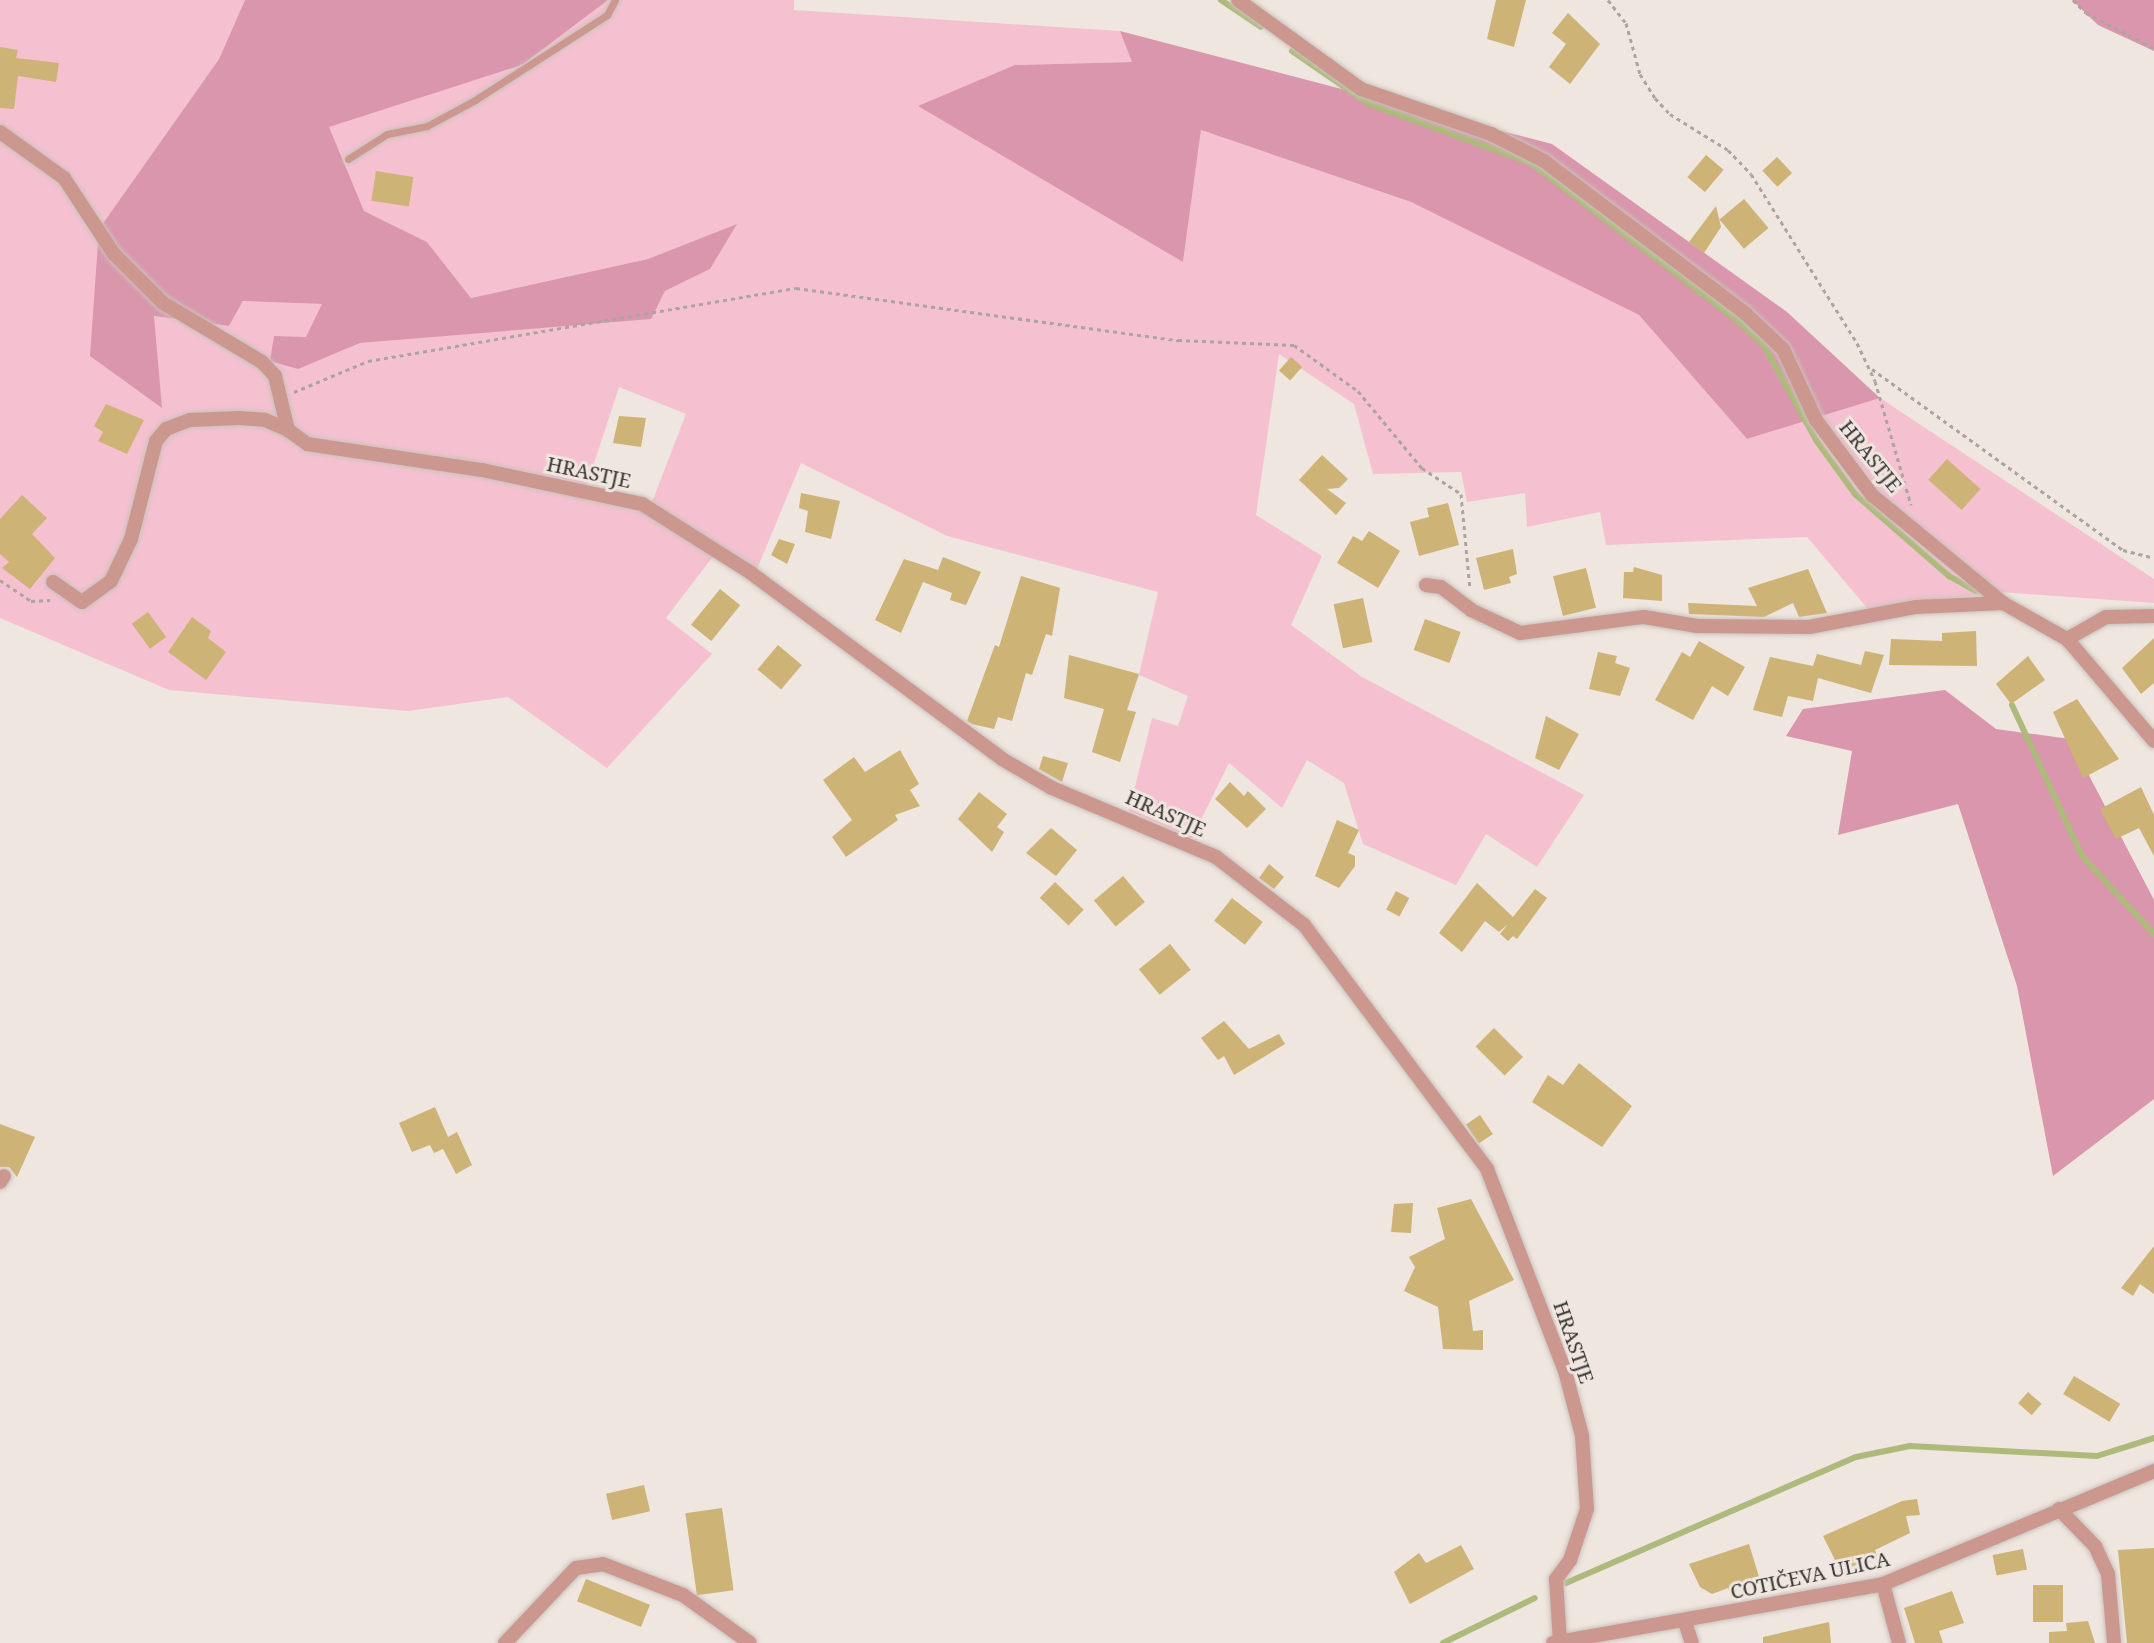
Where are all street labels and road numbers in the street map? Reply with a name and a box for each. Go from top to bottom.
street label: HRASTJE [1835,415,1907,497]
street label: HRASTJE [545,451,633,493]
street label: HRASTJE [1122,785,1210,841]
street label: HRASTJE [1549,1298,1599,1386]
street label: COTIČEVA ULICA [1728,1546,1892,1604]

